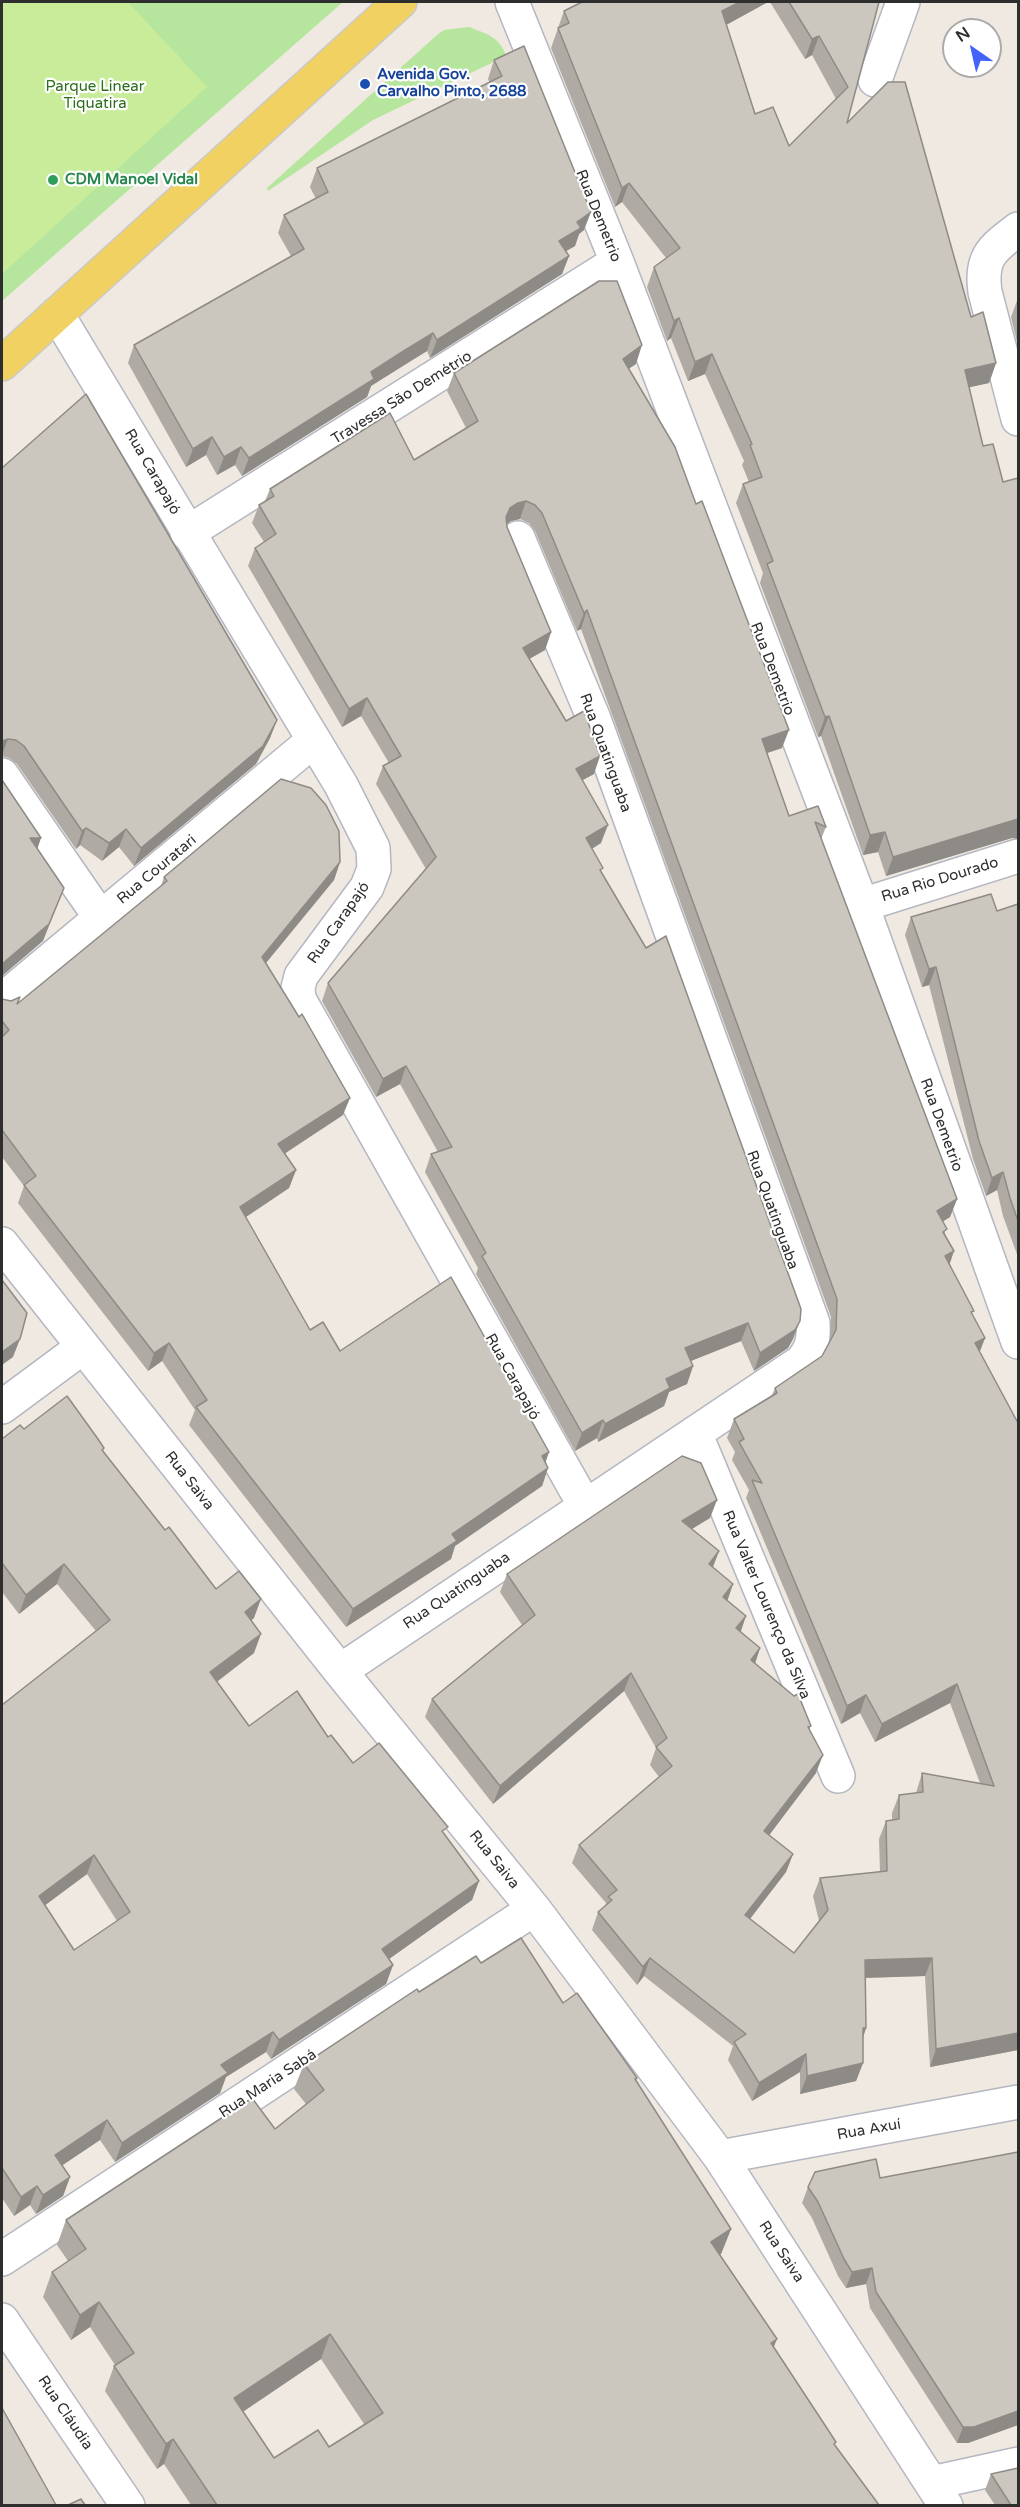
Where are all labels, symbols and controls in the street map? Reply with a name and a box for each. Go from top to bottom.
north arrow [942,18,1002,78]
text: N [952,23,974,47]
place label: Avenida Gov. Carvalho Pinto, 2688 [377,66,527,101]
marker: Avenida Gov. Carvalho Pinto, 2688 [358,77,372,91]
park label: Parque Linear Tiquatira [46,78,144,113]
street label: Rua Demetrio [571,167,625,265]
place label: CDM Manoel Vidal [65,171,198,189]
marker: CDM Manoel Vidal [46,173,60,187]
street label: Travessa São Demétrio [329,347,475,449]
street label: Rua Carapajó [120,426,184,518]
street label: Rua Demetrio [746,620,798,718]
street label: Rua Quatinguaba [575,691,635,815]
street label: Rua Couratari [114,832,200,908]
street label: Rua Rio Dourado [879,854,1001,906]
street label: Rua Carapajó [304,879,374,967]
street label: Rua Demetrio [916,1076,966,1174]
street label: Rua Quatinguaba [742,1148,802,1272]
street label: Rua Carapajó [481,1331,543,1423]
street label: Rua Saiva [160,1448,218,1514]
street label: Rua Valter Lourenço da Silva [718,1508,814,1702]
street label: Rua Quatinguaba [400,1549,514,1633]
street label: Rua Saiva [465,1827,523,1893]
street label: Rua Maria Sabá [216,2046,320,2122]
street label: Rua Axuí [836,2116,902,2144]
street label: Rua Saiva [754,2218,808,2286]
street label: Rua Cláudia [34,2373,96,2453]

